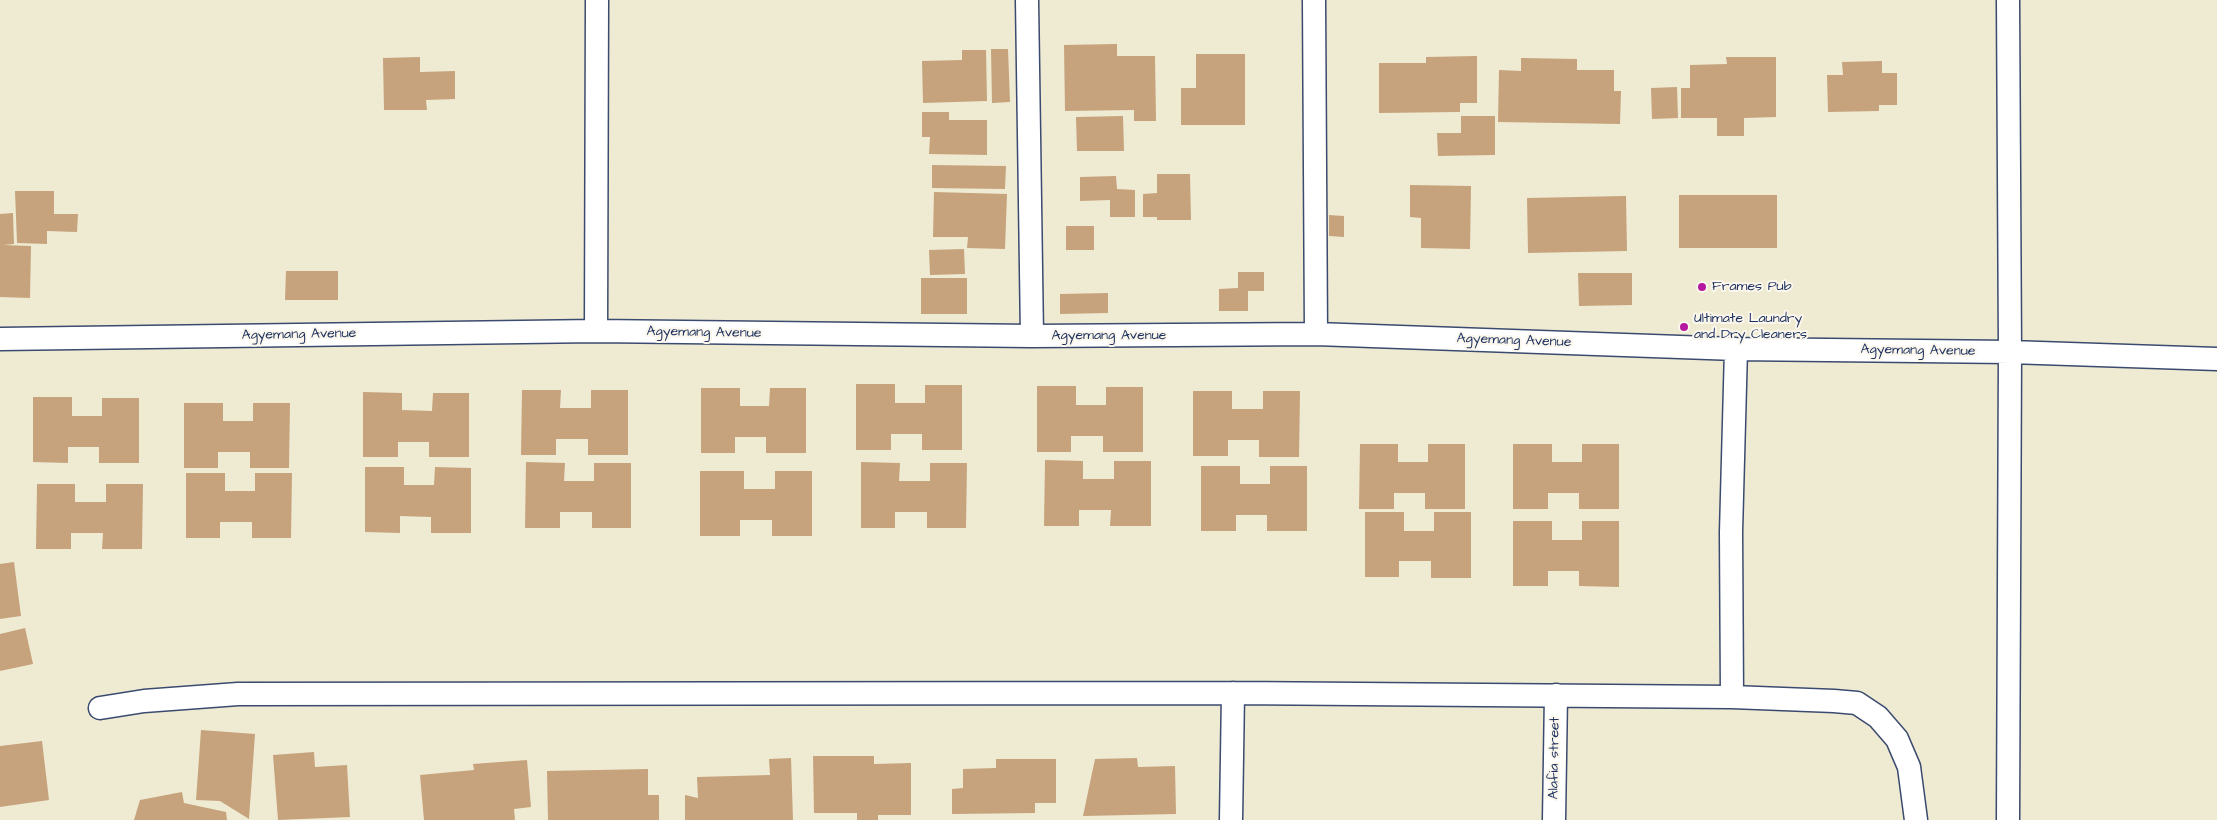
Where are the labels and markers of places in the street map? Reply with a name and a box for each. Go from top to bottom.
place label: Frames Pub [1712,279,1792,295]
marker: Frames Pub [1696,281,1708,293]
place label: Ultimate Laundry and Dry Cleaners [1694,311,1807,344]
marker: Ultimate Laundry and Dry Cleaners [1678,321,1690,333]

